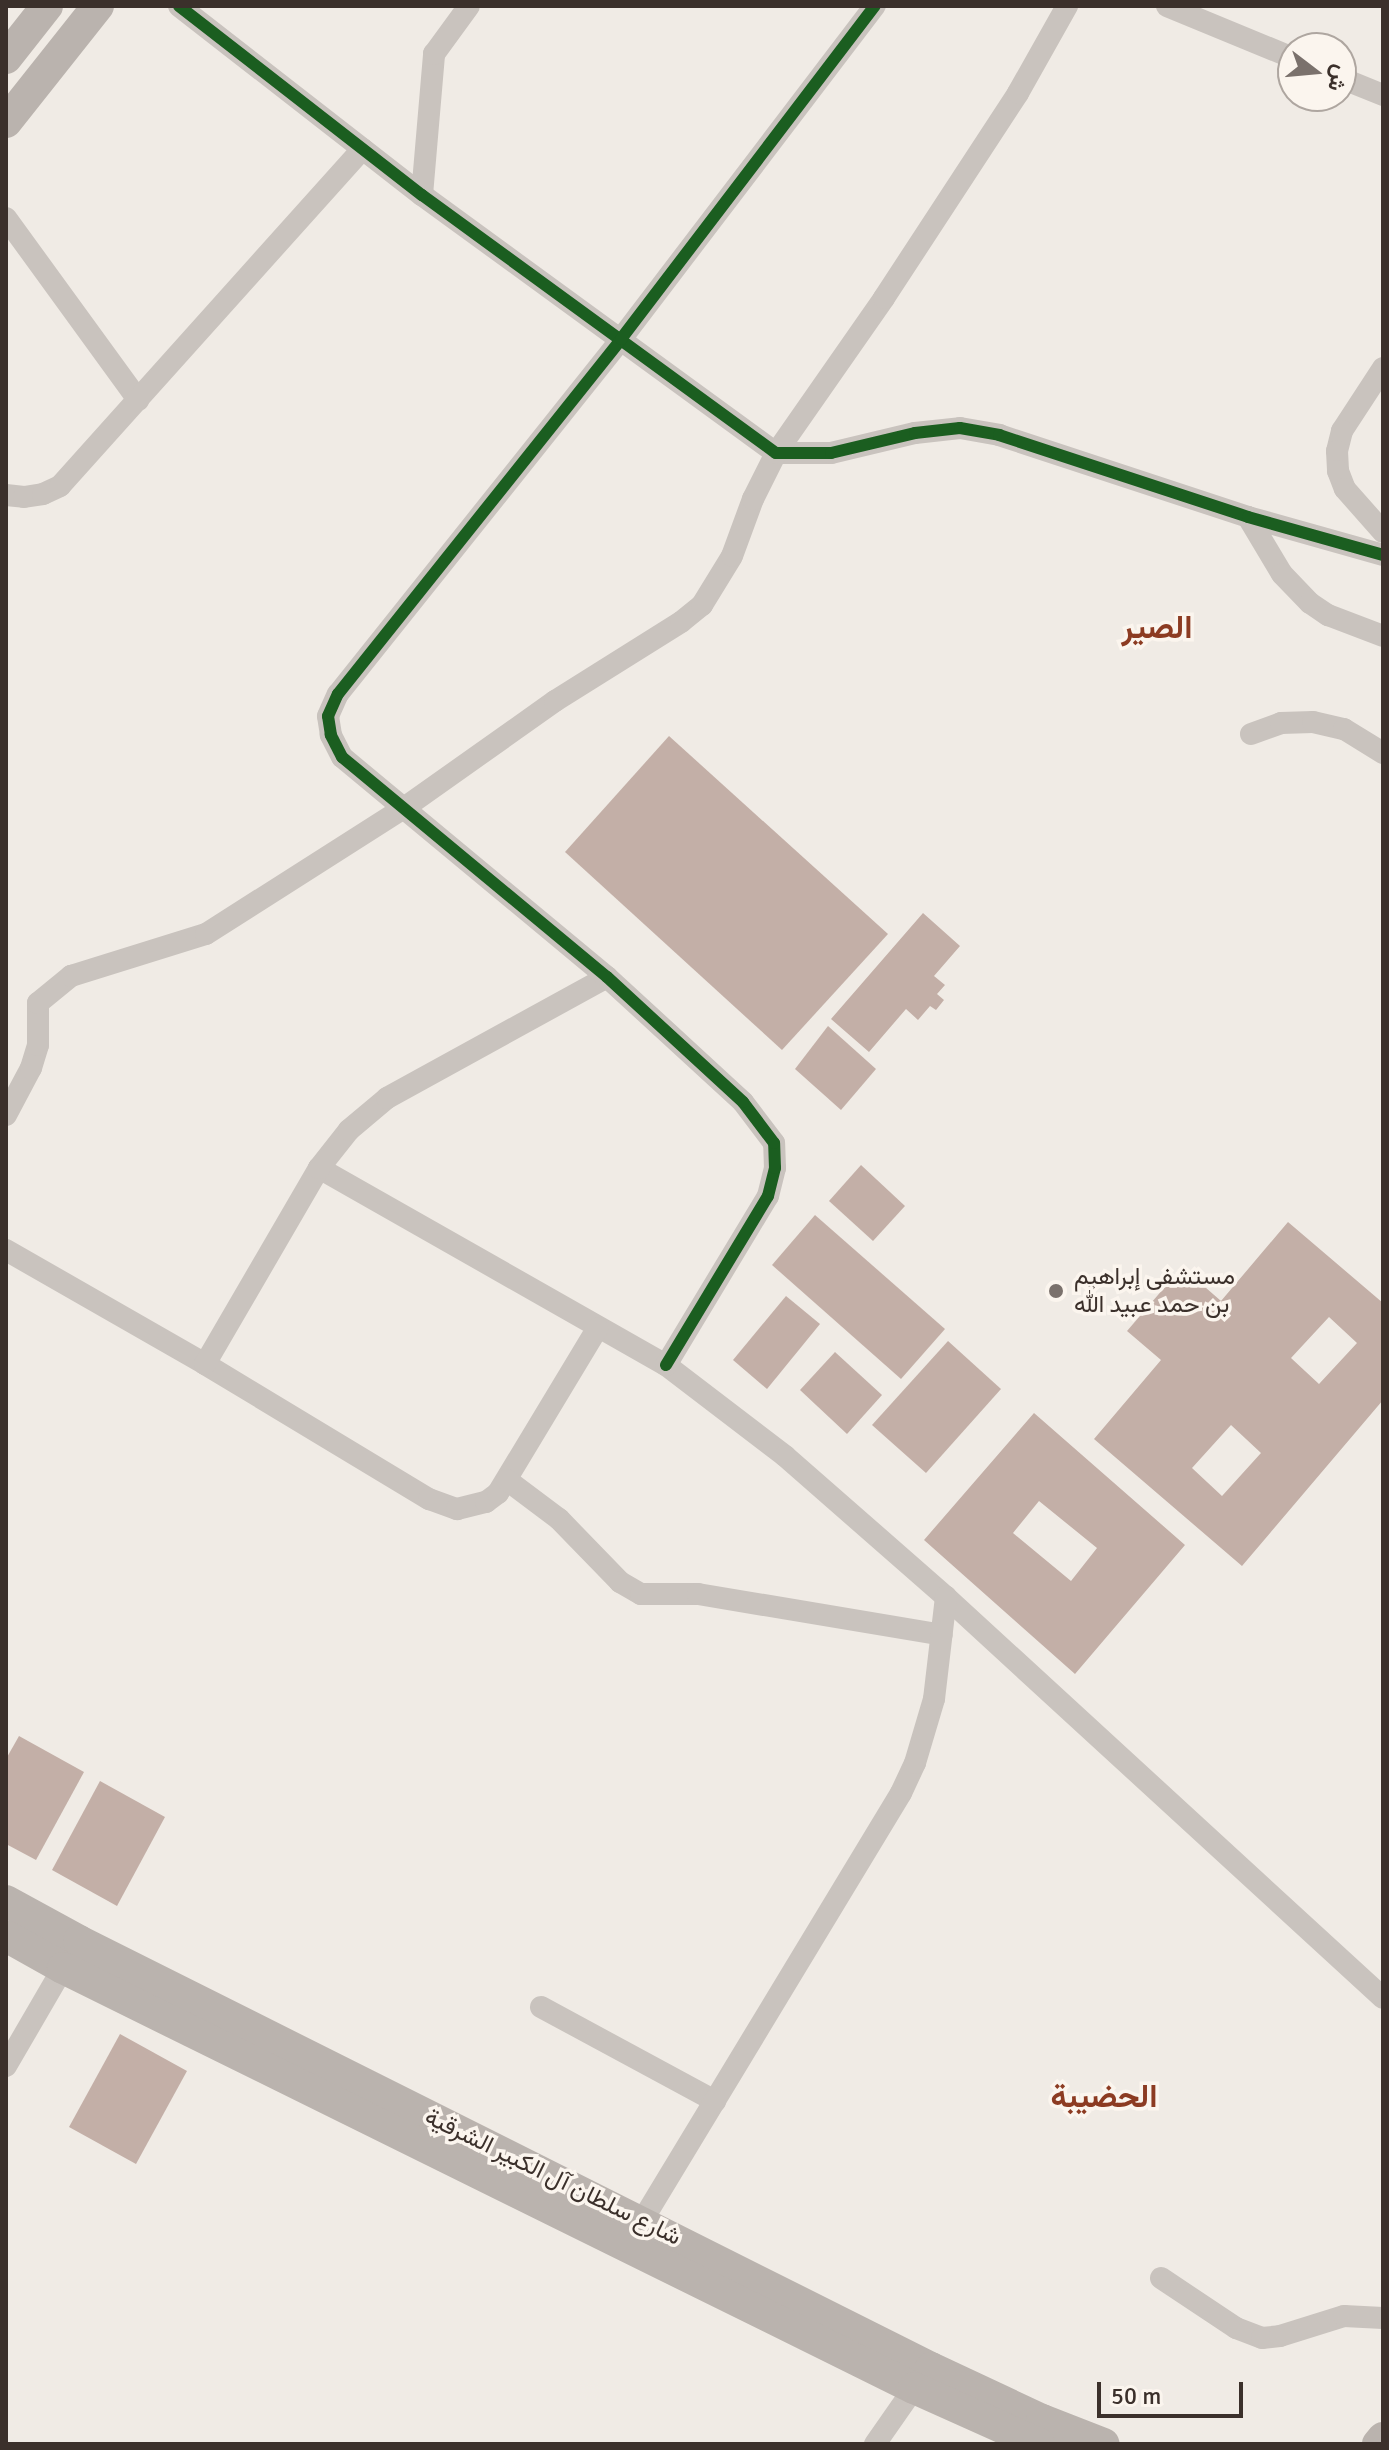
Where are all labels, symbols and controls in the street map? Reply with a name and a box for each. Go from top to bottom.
north arrow [1277,32,1357,112]
text: ش [1322,62,1355,95]
district label: الصير [1122,609,1192,647]
place label: مستشفى إبراهيم بن حمد عبيد الله [1074,1263,1235,1319]
marker: مستشفى إبراهيم بن حمد عبيد الله [1045,1280,1067,1302]
district label: الحضيبة [1051,2078,1157,2116]
street label: شارع سلطان آل الكبير الشرقية [420,2102,686,2252]
scale bar [1101,2366,1247,2416]
text: 50 m [1111,2381,1161,2411]

